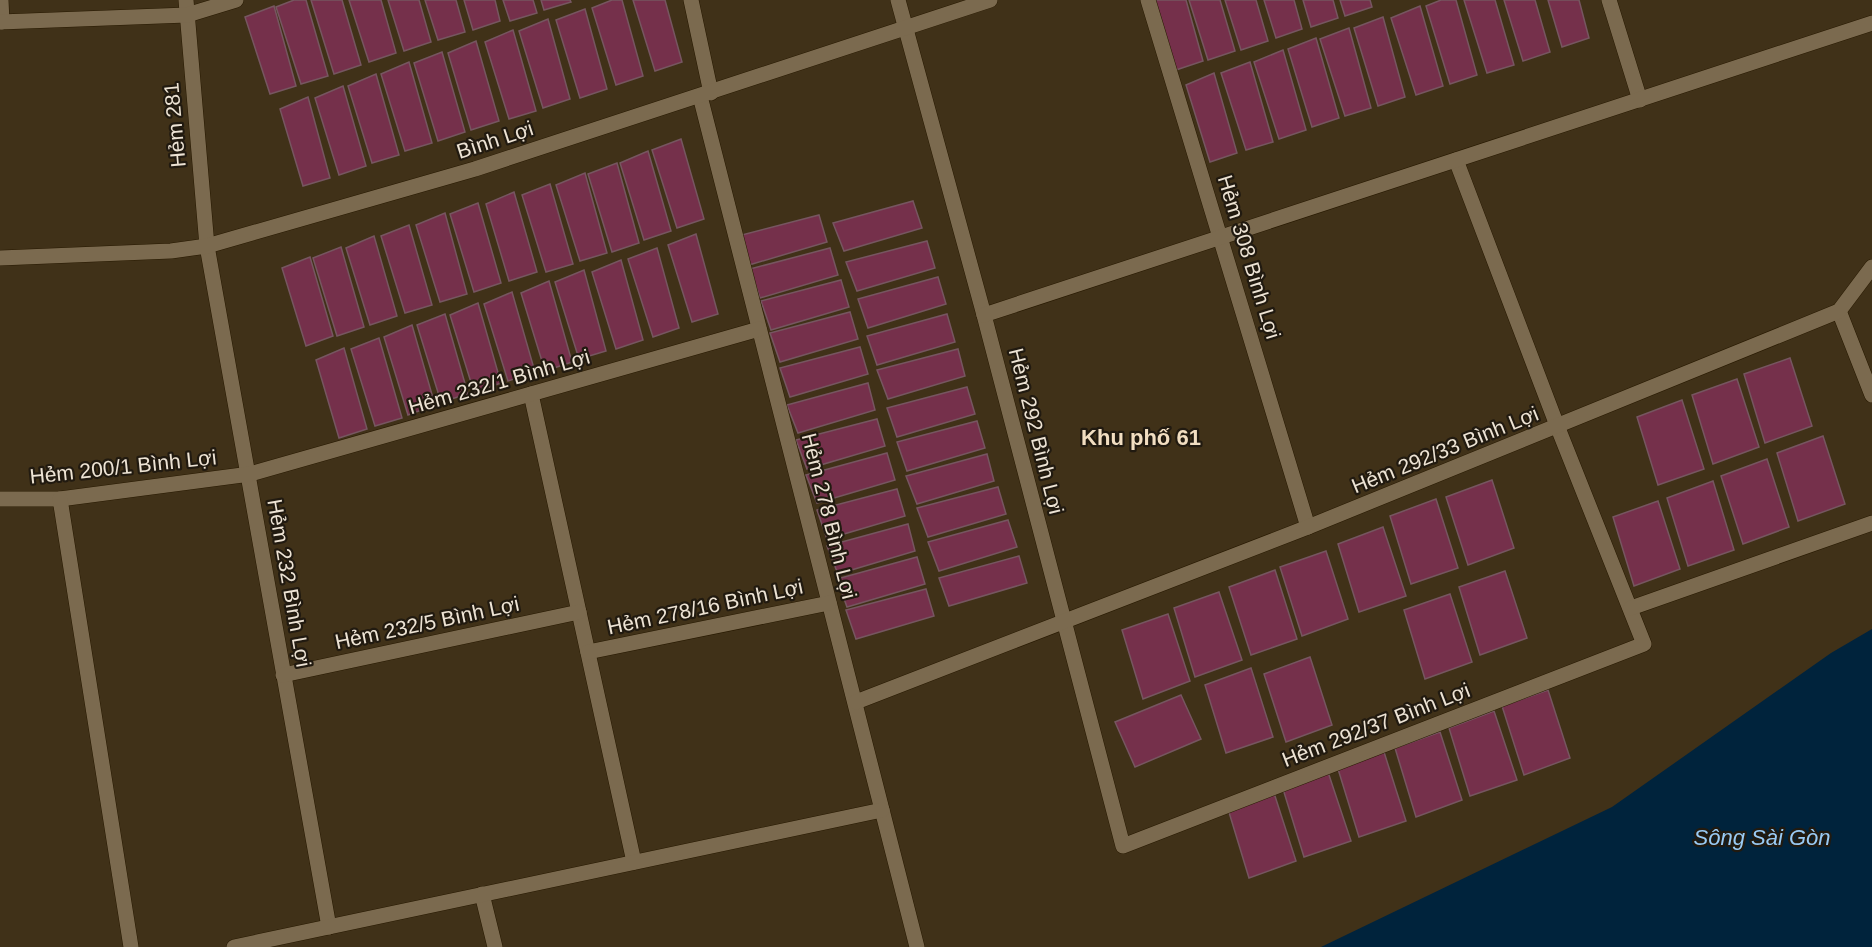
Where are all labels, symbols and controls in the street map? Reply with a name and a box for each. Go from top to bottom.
street label: Hẻm 281 [159,82,190,168]
street label: Bình Lợi [454,116,536,163]
street label: Hẻm 308 Bình Lợi [1214,172,1285,342]
street label: Hẻm 232/1 Bình Lợi [405,345,592,418]
street label: Hẻm 292 Bình Lợi [1005,346,1068,516]
street label: Hẻm 292/33 Bình Lợi [1348,402,1542,498]
district label: Khu phố 61 [1081,425,1201,450]
street label: Hẻm 278 Bình Lợi [798,431,861,601]
street label: Hẻm 200/1 Bình Lợi [28,445,217,488]
street label: Hẻm 232 Bình Lợi [263,497,316,669]
street label: Hẻm 278/16 Bình Lợi [605,575,805,638]
street label: Hẻm 232/5 Bình Lợi [333,592,521,653]
street label: Hẻm 292/37 Bình Lợi [1279,678,1473,771]
water label: Sông Sài Gòn [1694,825,1830,850]

